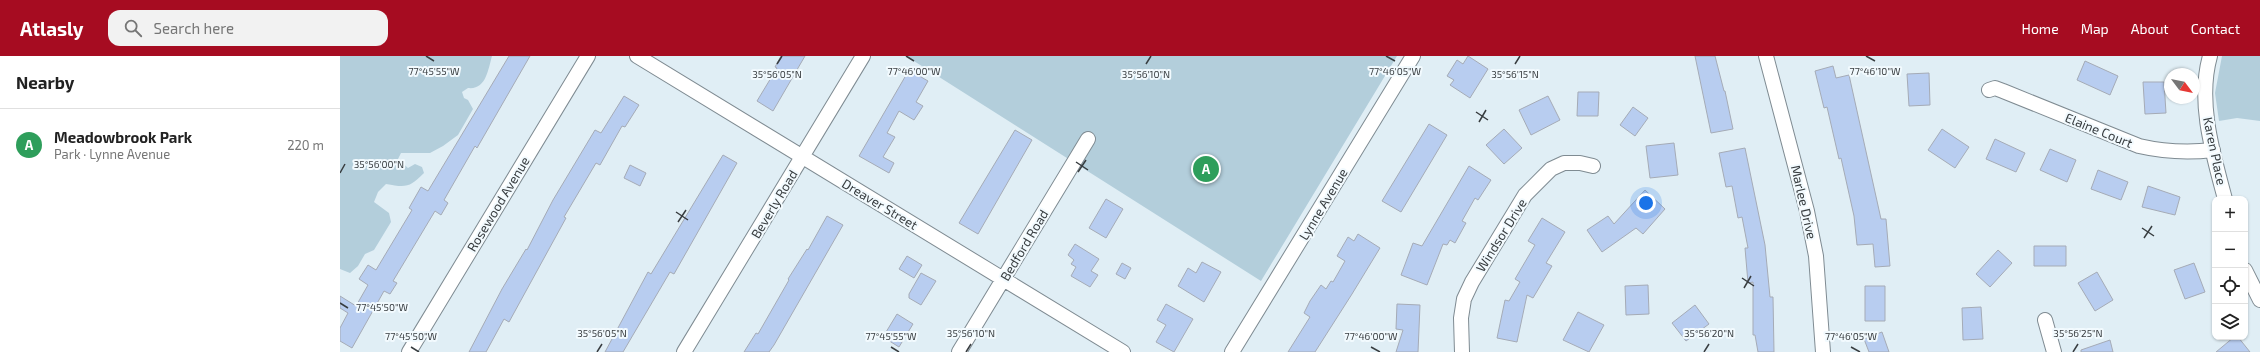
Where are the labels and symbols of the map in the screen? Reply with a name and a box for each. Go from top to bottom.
text: 77°45'55"W [408,65,460,77]
text: 77°46'00"W [888,65,941,77]
text: 77°46'05"W [1369,65,1422,77]
text: 77°46'10"W [1850,65,1901,77]
text: 35°56'05"N [752,68,802,80]
text: 35°56'10"N [1122,68,1170,80]
text: 35°56'15"N [1491,68,1539,80]
north arrow [2164,68,2200,104]
street label: Elaine Court [2063,109,2135,151]
street label: Karen Place [2200,115,2230,187]
street label: Rosewood Avenue [463,154,533,254]
pin: A [1193,154,1219,184]
text: 35°56'00"N [354,158,404,170]
street label: Marlee Drive [1788,163,1820,241]
street label: Lynne Avenue [1295,165,1351,243]
street label: Beverly Road [747,167,801,241]
street label: Dreaver Street [839,175,921,233]
your location [1636,193,1656,213]
street label: Windsor Drive [1472,195,1530,275]
street label: Bedford Road [997,207,1051,283]
text: 77°45'50"W [356,301,408,313]
text: 35°56'05"N [577,327,627,339]
text: 35°56'10"N [947,327,995,339]
text: 35°56'20"N [1684,327,1734,339]
text: 35°56'25"N [2053,327,2103,339]
text: 77°45'50"W [385,330,437,342]
text: 77°45'55"W [865,330,917,342]
text: 77°46'00"W [1345,330,1398,342]
text: 77°46'05"W [1825,330,1878,342]

